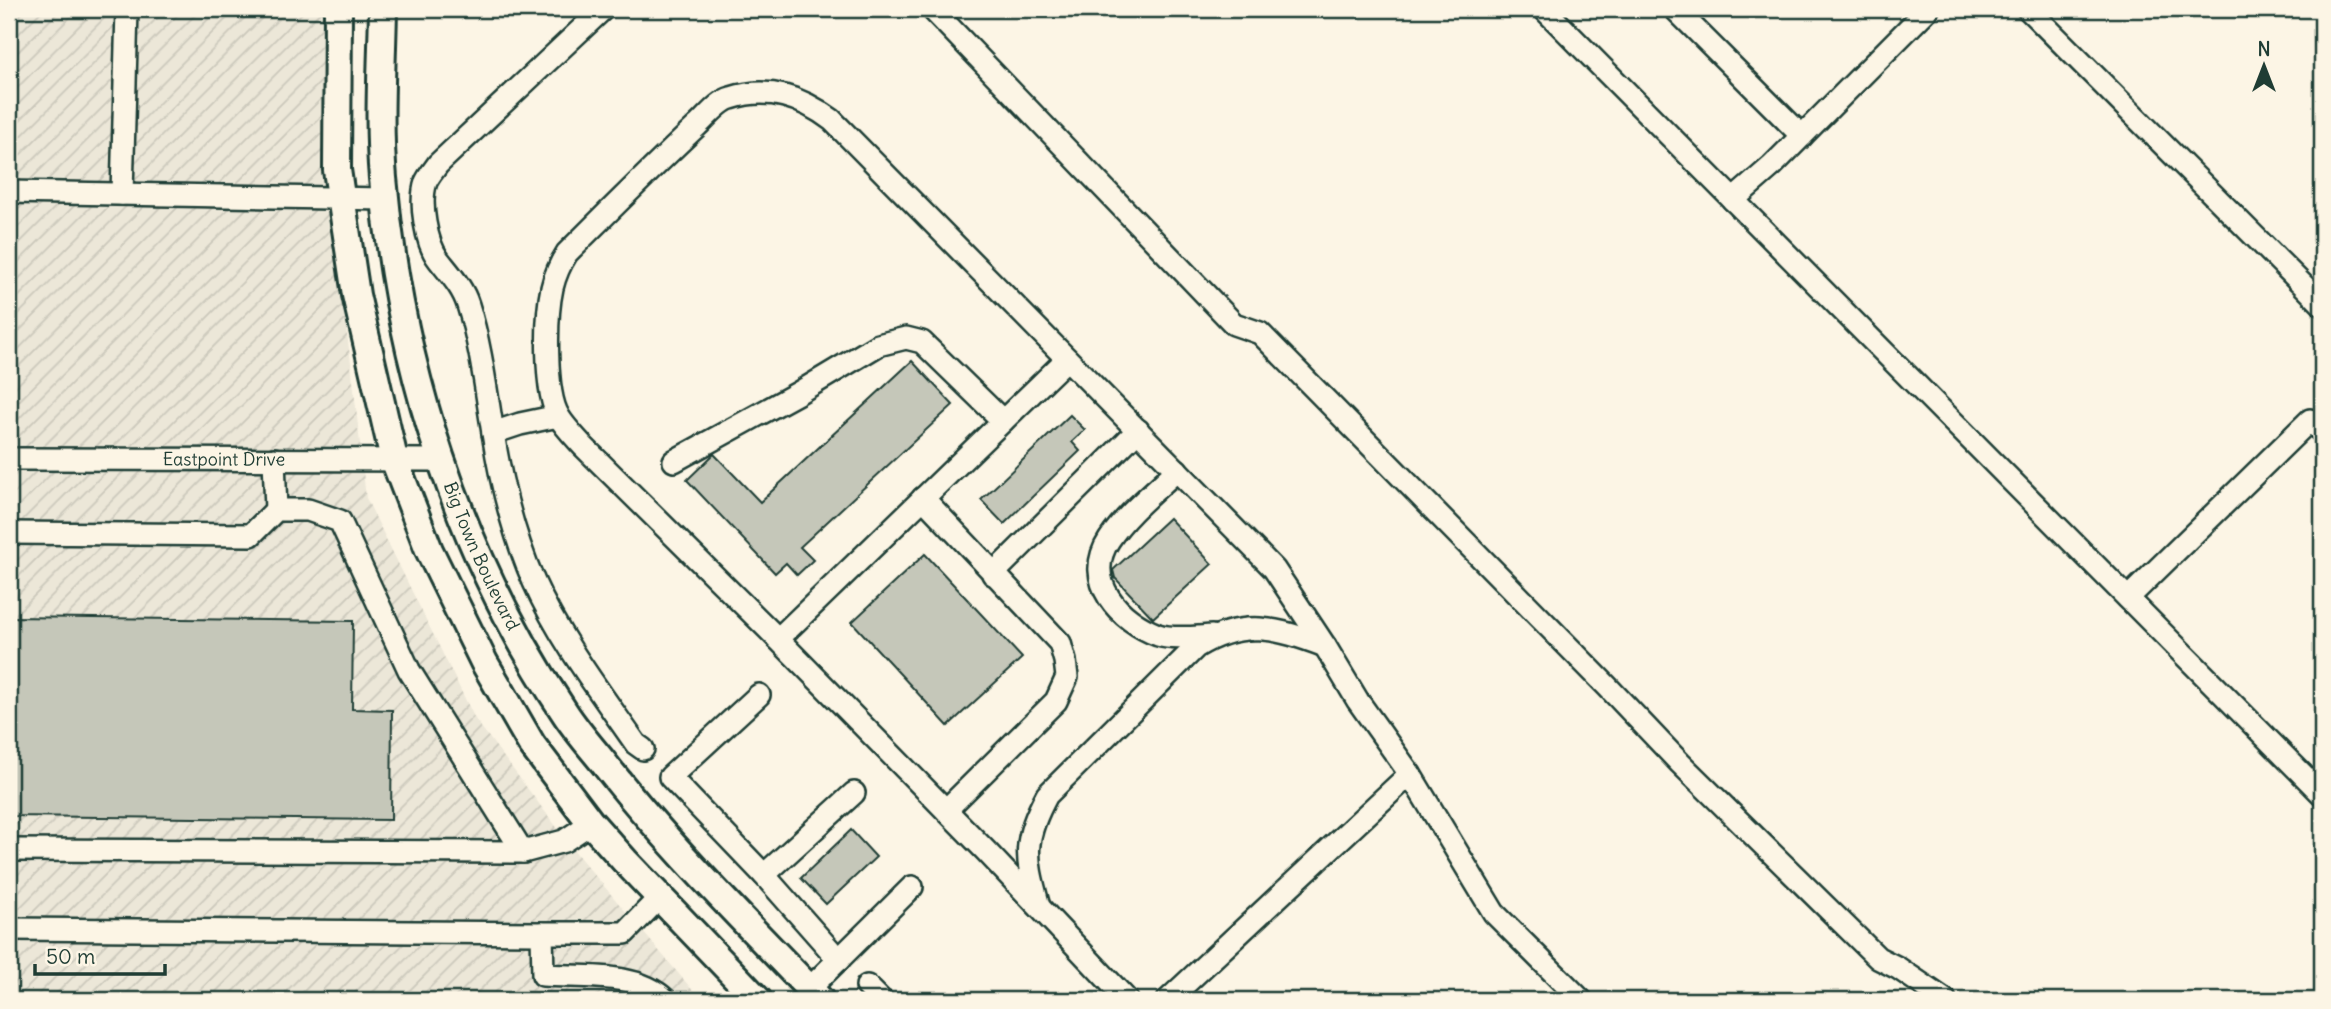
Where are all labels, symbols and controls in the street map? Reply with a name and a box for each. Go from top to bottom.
north arrow [2230,32,2300,102]
text: N [2257,37,2271,61]
street label: Eastpoint Drive [163,447,285,471]
street label: Big Town Boulevard [439,479,525,635]
scale bar [35,932,164,976]
text: 50 m [46,943,95,970]

